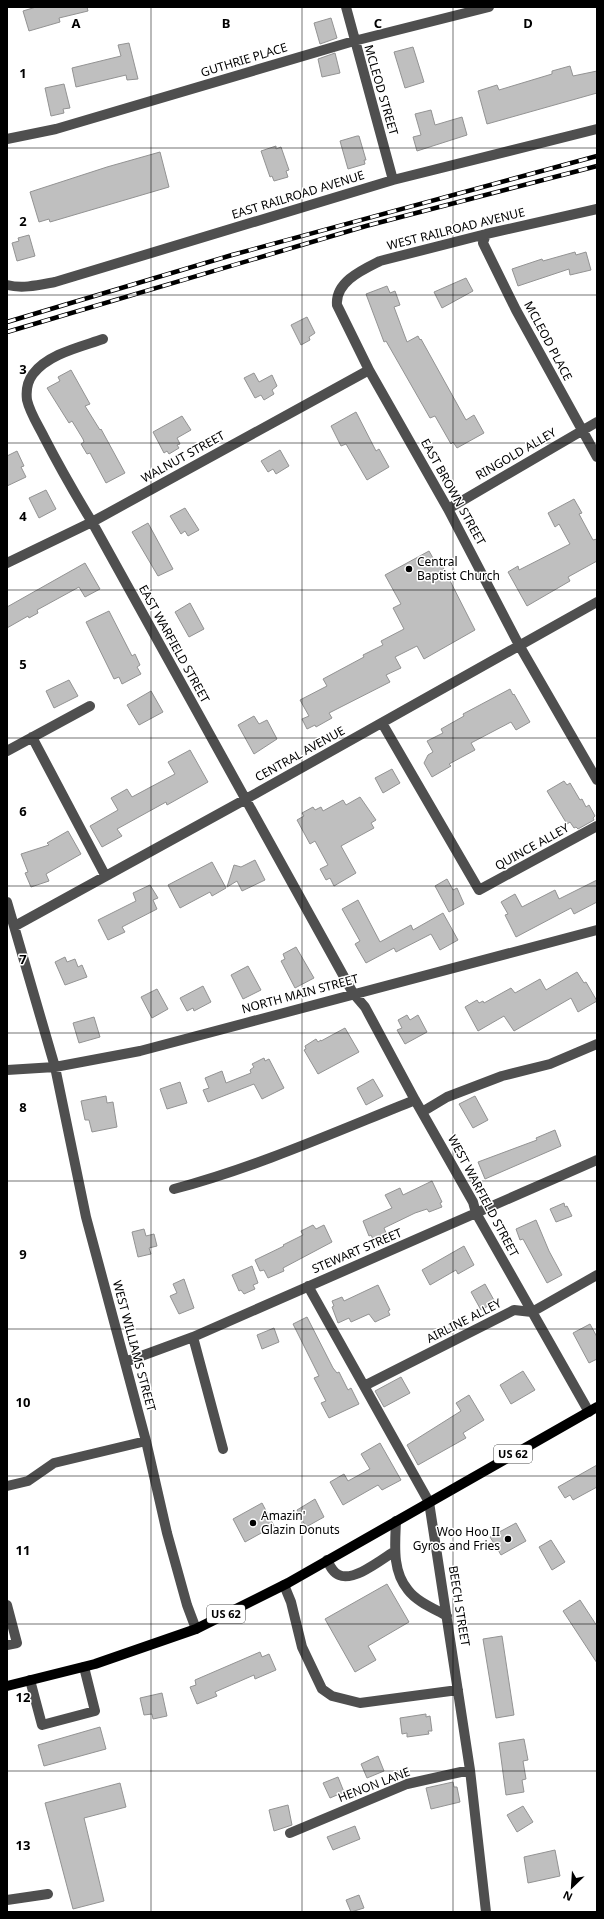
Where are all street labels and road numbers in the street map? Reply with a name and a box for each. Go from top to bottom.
street label: GUTHRIE PLACE [199,38,289,81]
street label: MCLEOD STREET [360,43,403,137]
street label: EAST RAILROAD AVENUE [229,166,366,223]
street label: WEST RAILROAD AVENUE [385,203,527,254]
street label: MCLEOD PLACE [520,298,577,384]
street label: RINGOLD ALLEY [472,423,559,484]
street label: WALNUT STREET [138,426,228,487]
street label: EAST BROWN STREET [417,435,490,548]
street label: EAST WARFIELD STREET [135,582,214,706]
street label: CENTRAL AVENUE [252,722,348,785]
street label: QUINCE ALLEY [492,819,572,874]
street label: NORTH MAIN STREET [240,970,360,1017]
street label: WEST WARFIELD STREET [444,1132,523,1260]
street label: STEWART STREET [309,1224,405,1277]
street label: WEST WILLIAMS STREET [109,1278,160,1414]
street label: AIRLINE ALLEY [423,1294,504,1347]
road number: US 62 [494,1445,532,1463]
street label: BEECH STREET [445,1564,474,1648]
road number: US 62 [207,1605,245,1623]
street label: HENON LANE [335,1763,412,1806]

